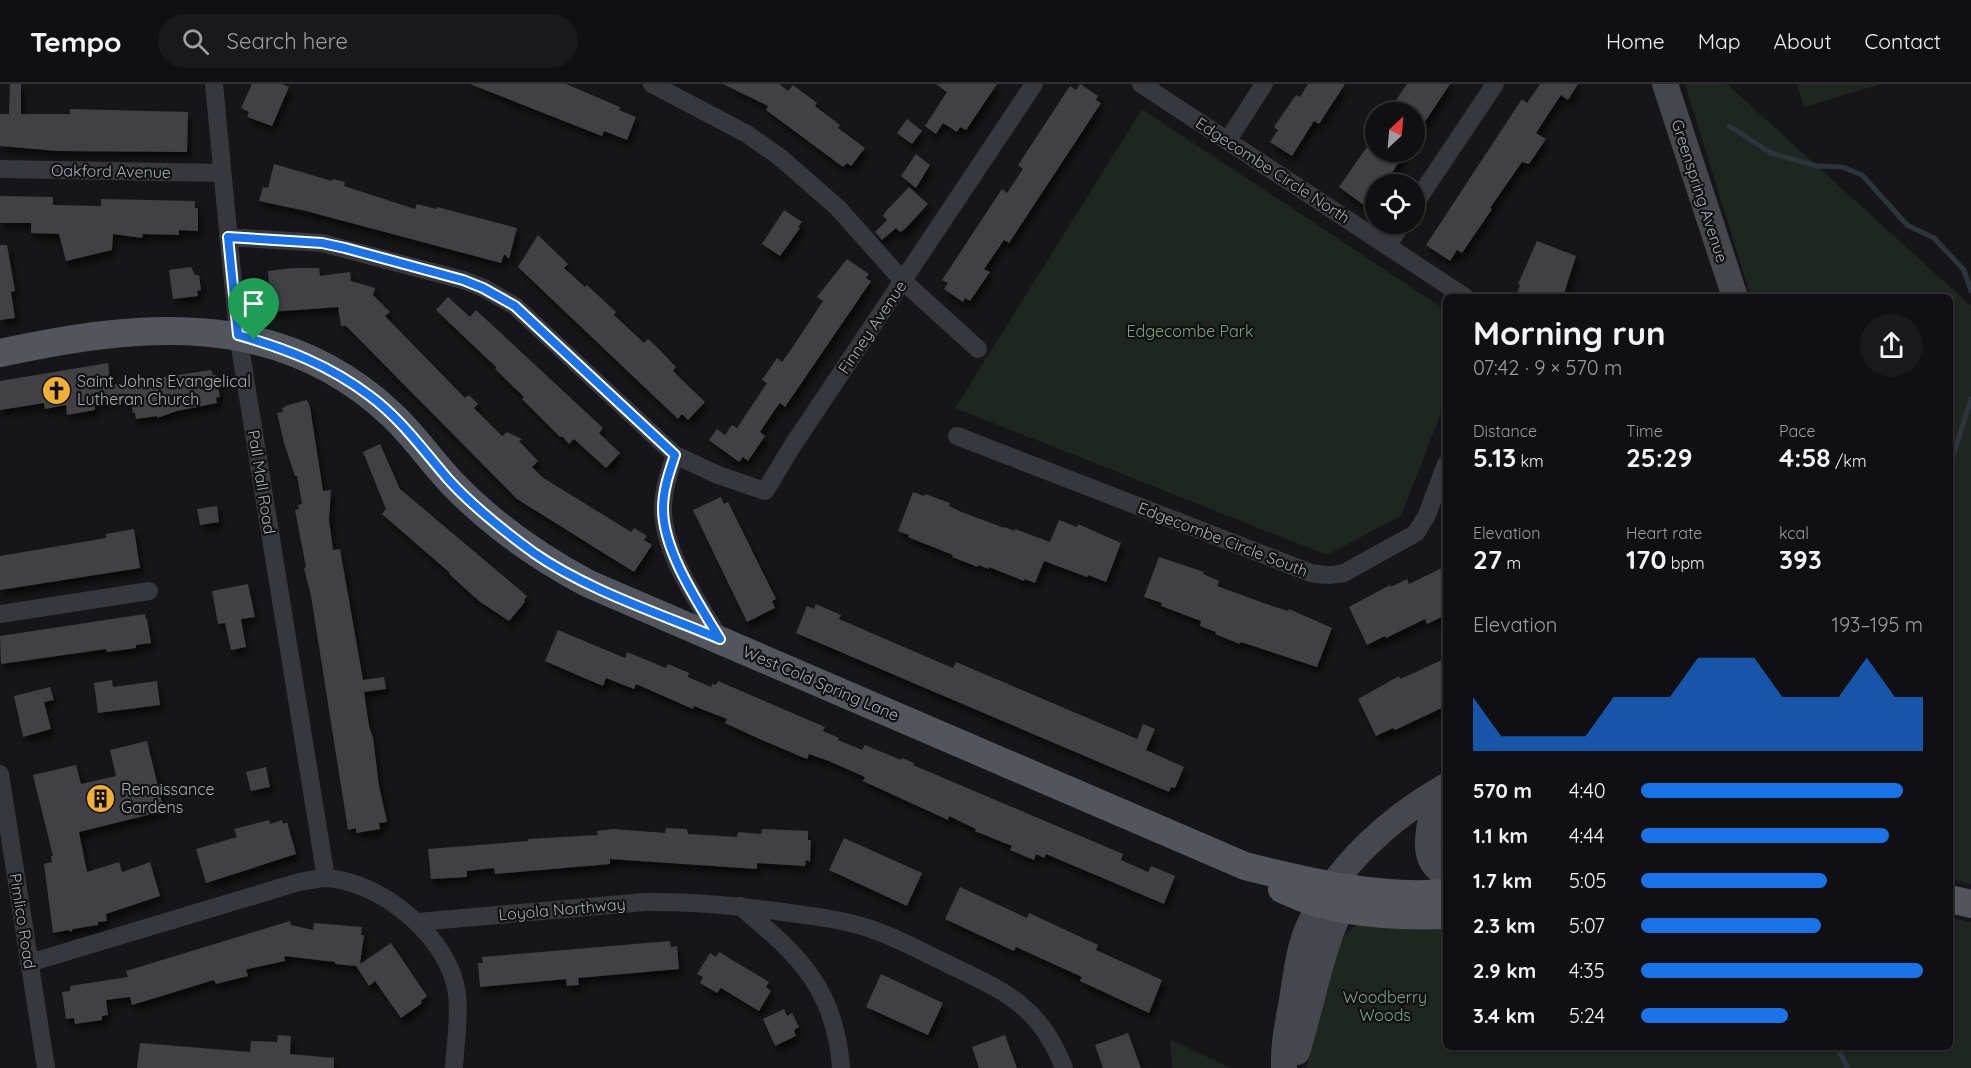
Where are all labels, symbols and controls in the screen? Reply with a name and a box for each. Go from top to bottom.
search box [158,14,578,68]
text: Tempo [30,24,122,59]
icon: search [179,25,212,58]
text: Search here [227,27,348,55]
text: Home [1606,28,1665,54]
text: Map [1698,28,1741,54]
text: About [1774,28,1832,54]
text: Contact [1865,28,1941,54]
north arrow [1365,102,1425,162]
map controls [1365,102,1425,234]
street label: Edgecombe Circle North [1192,113,1354,227]
street label: Greenspring Avenue [1667,117,1733,265]
street label: Oakford Avenue [51,160,171,182]
button: locate [1365,174,1425,234]
street label: Finney Avenue [833,277,911,377]
pin [228,278,279,340]
icon: arrive [237,287,270,320]
text: Morning run [1473,312,1666,353]
button: share [1860,314,1923,377]
park label: Edgecombe Park [1127,321,1253,341]
text: 07:42 · 9 × 570 m [1473,355,1622,380]
place label: Saint Johns Evangelical Lutheran Church [77,371,251,409]
church icon: Saint Johns Evangelical Lutheran Church [40,374,72,406]
text: Distance [1473,421,1537,441]
text: Time [1626,421,1663,441]
text: Pace [1779,421,1815,441]
street label: Pall Mall Road [244,428,280,536]
text: 5.13 [1473,441,1516,474]
text: 25:29 [1626,441,1692,474]
text: 4:58 [1779,441,1831,474]
text: km [1516,451,1544,471]
text: /km [1831,451,1867,471]
street label: Edgecombe Circle South [1135,497,1311,581]
text: Elevation [1473,523,1540,543]
text: Heart rate [1626,523,1702,543]
text: kcal [1779,523,1809,543]
text: 27 [1473,543,1502,576]
text: 170 [1626,543,1666,576]
text: 393 [1779,543,1822,576]
text: m [1502,553,1521,573]
text: bpm [1666,553,1705,573]
text: Elevation [1473,612,1557,637]
text: 193–195 m [1832,612,1923,637]
street label: West Cold Spring Lane [740,641,902,725]
text: 570 m [1473,778,1532,803]
text: 4:40 [1569,778,1606,803]
place label: Renaissance Gardens [121,779,214,817]
building icon: Renaissance Gardens [84,782,116,814]
text: 1.1 km [1473,823,1528,848]
text: 4:44 [1569,823,1604,848]
text: 1.7 km [1473,868,1532,893]
text: 5:05 [1569,868,1606,893]
street label: Pimlico Road [6,872,40,970]
street label: Loyola Northway [498,893,626,925]
text: 2.3 km [1473,913,1536,938]
text: 5:07 [1569,913,1605,938]
text: 2.9 km [1473,958,1536,983]
text: 4:35 [1569,958,1605,983]
park label: Woodberry Woods [1343,987,1427,1025]
text: 3.4 km [1473,1003,1535,1028]
text: 5:24 [1569,1003,1605,1028]

